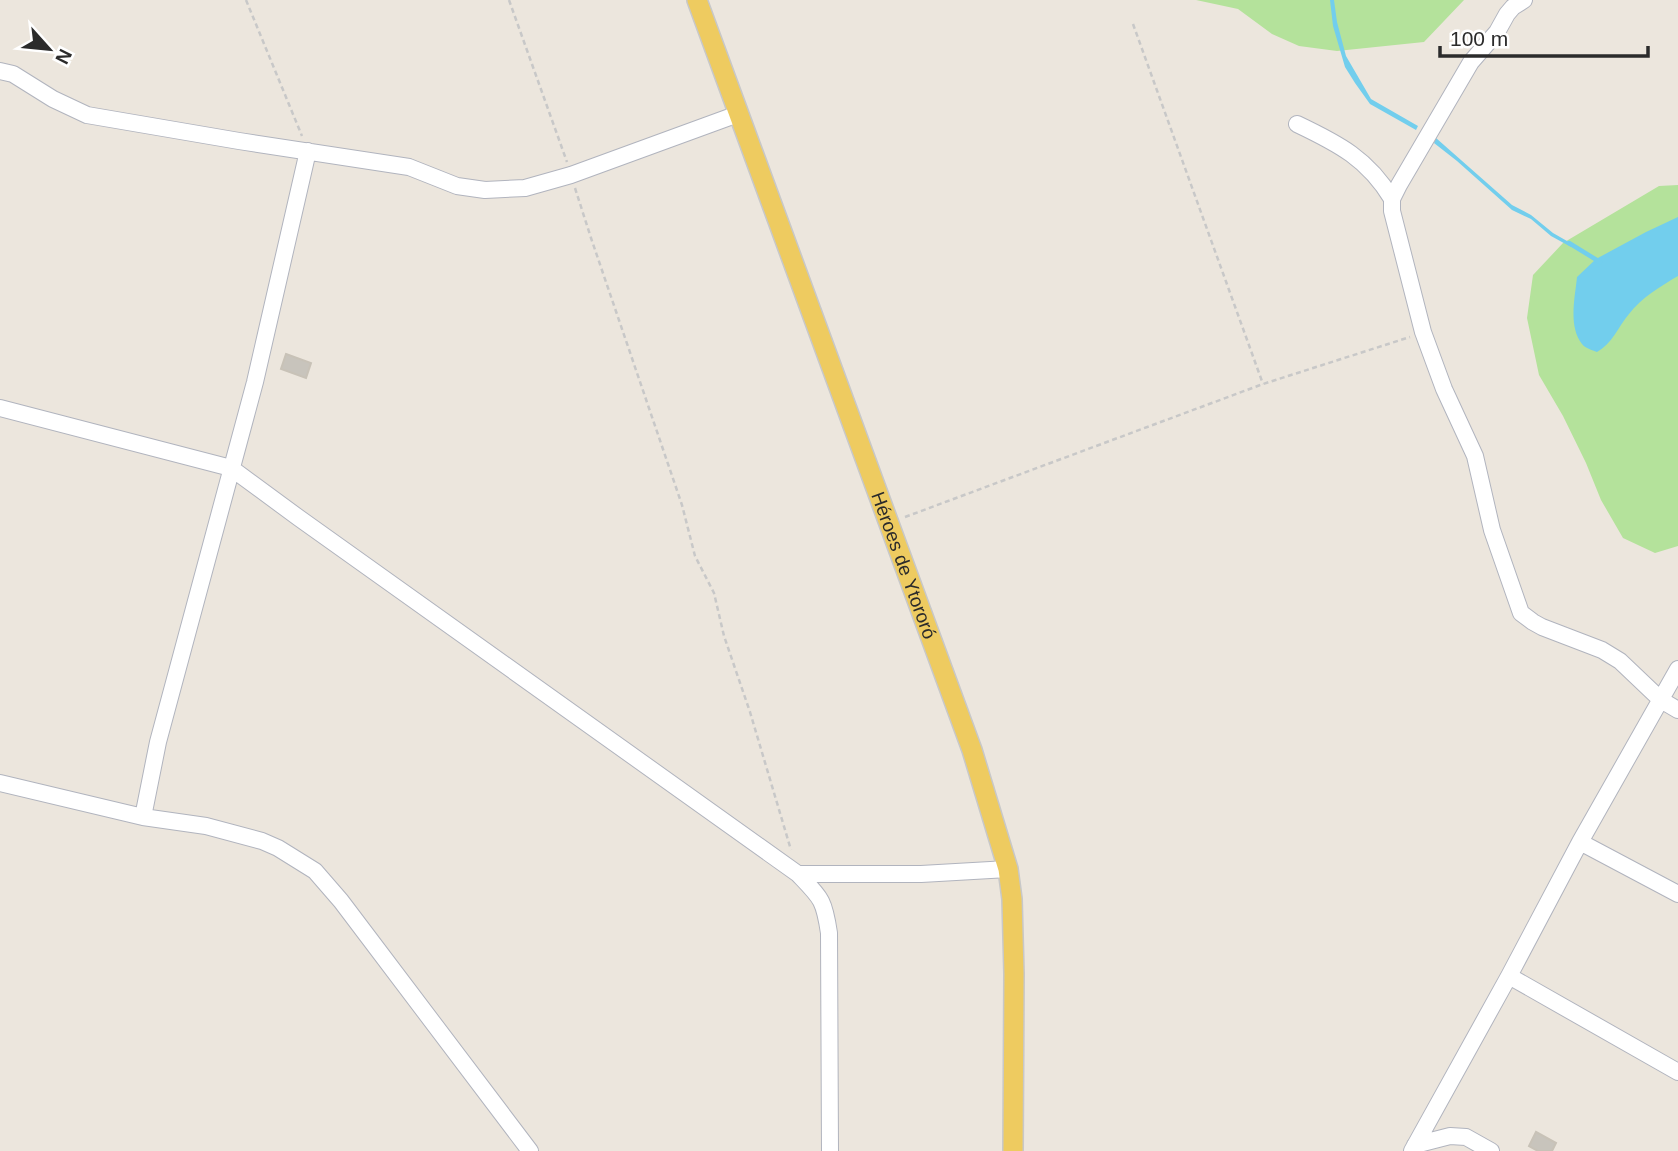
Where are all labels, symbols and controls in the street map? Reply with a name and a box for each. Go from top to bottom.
north arrow [14,14,84,84]
scale bar [1440,14,1648,58]
text: 100 m [1450,27,1508,50]
text: N [51,46,76,67]
street label: Héroes de Ytororó [868,489,941,642]

